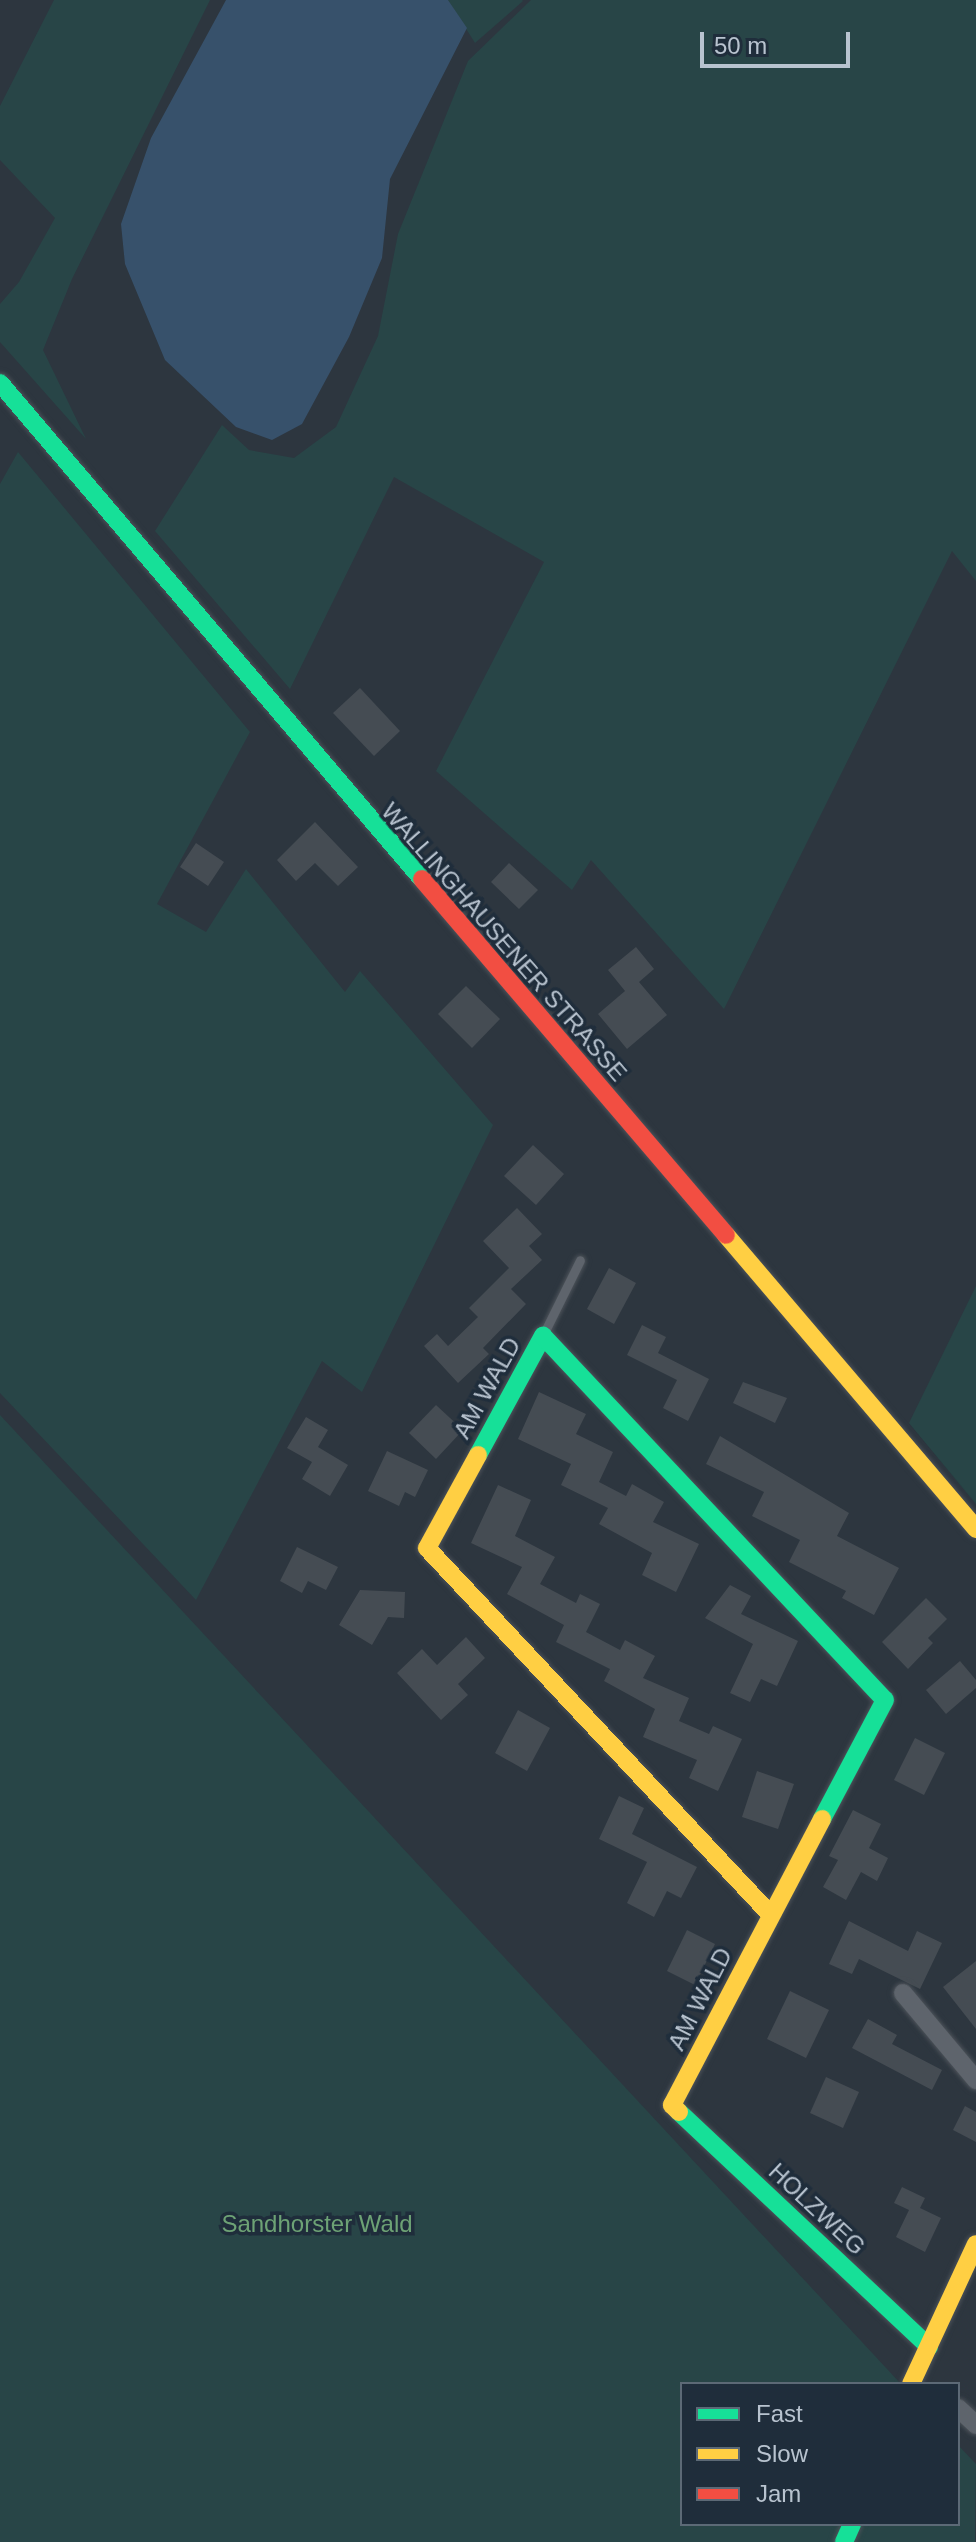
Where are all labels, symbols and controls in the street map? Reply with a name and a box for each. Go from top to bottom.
scale bar [704,16,854,66]
text: 50 m [714,32,767,59]
street label: WALLINGHAUSENER STRASSE [375,797,633,1087]
street label: AM WALD [447,1332,527,1444]
street label: AM WALD [662,1943,738,2055]
street label: HOLZWEG [763,2157,871,2261]
park label: Sandhorster Wald [221,2210,413,2238]
legend [680,2382,960,2526]
text: Fast [756,2400,803,2427]
text: Slow [756,2440,808,2467]
text: Jam [756,2480,801,2507]

